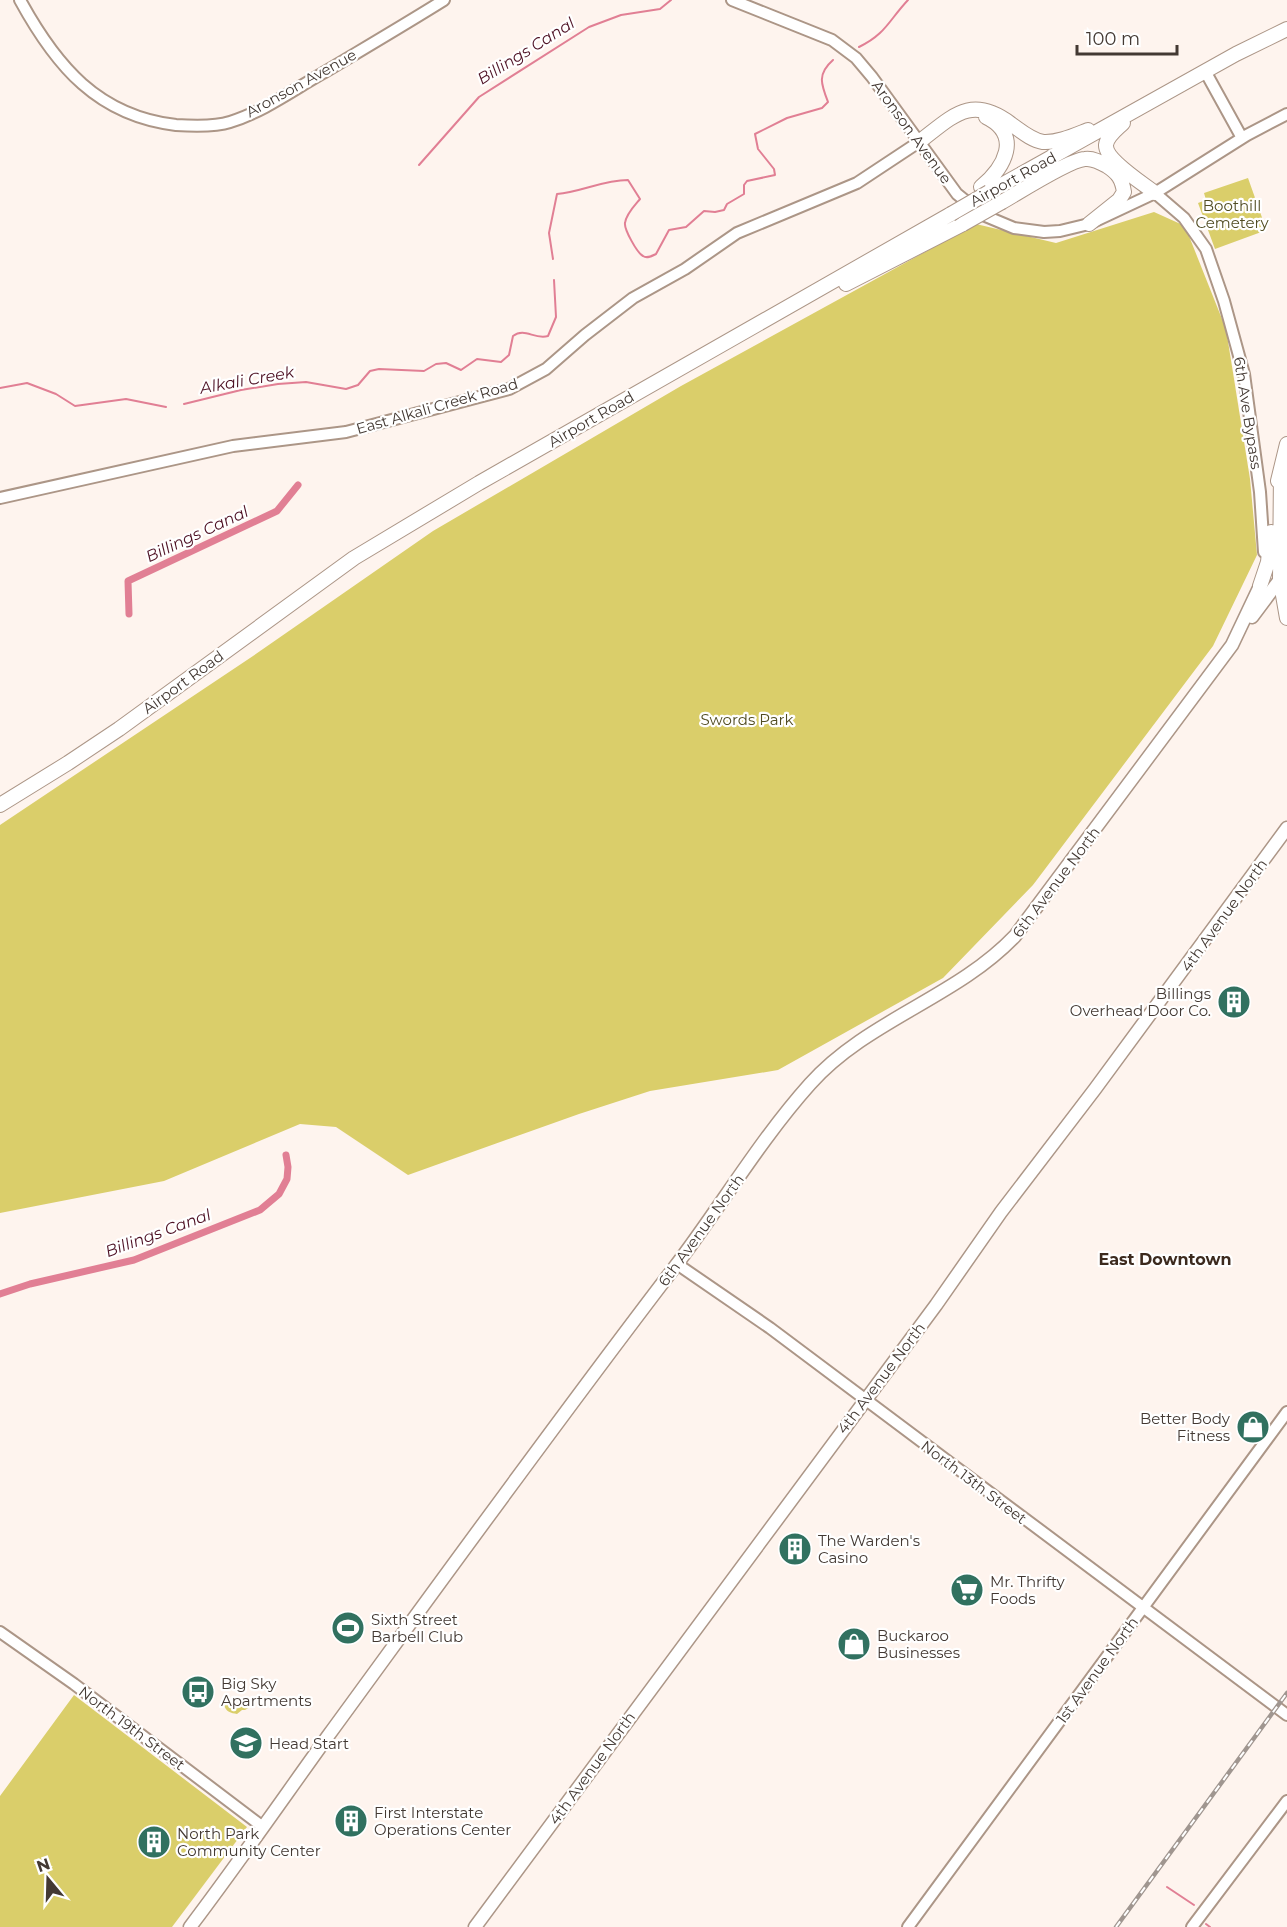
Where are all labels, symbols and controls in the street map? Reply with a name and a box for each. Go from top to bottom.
water label: Billings Canal [474,13,579,88]
scale bar [1077,18,1178,56]
text: 100 m [1086,28,1140,50]
street label: Aronson Avenue [242,45,360,121]
street label: Aronson Avenue [868,76,956,188]
street label: Airport Road [967,147,1059,211]
park label: Boothill Cemetery [1195,196,1269,232]
street label: 6th Ave Bypass [1230,355,1266,471]
water label: Alkali Creek [198,362,297,398]
street label: East Alkali Creek Road [354,374,520,438]
street label: Airport Road [545,387,637,451]
water label: Billings Canal [143,502,252,566]
street label: Airport Road [139,646,227,718]
park label: Swords Park [701,710,794,729]
street label: 6th Avenue North [1008,823,1104,941]
street label: 4th Avenue North [1177,855,1271,975]
place label: Billings Overhead Door Co. [1070,984,1211,1020]
building icon: Billings Overhead Door Co. [1216,984,1252,1020]
street label: 6th Avenue North [654,1170,748,1290]
water label: Billings Canal [103,1205,214,1261]
district label: East Downtown [1098,1250,1232,1269]
street label: 4th Avenue North [833,1318,929,1438]
place label: Better Body Fitness [1140,1409,1231,1445]
shop icon: Better Body Fitness [1235,1409,1271,1445]
street label: North 13th Street [917,1436,1031,1528]
building icon: The Warden's Casino [777,1531,813,1567]
place label: The Warden's Casino [818,1531,920,1567]
supermarket icon: Mr. Thrifty Foods [949,1572,985,1608]
place label: Mr. Thrifty Foods [990,1572,1066,1608]
sports icon: Sixth Street Barbell Club [330,1610,366,1646]
place label: Sixth Street Barbell Club [371,1610,463,1646]
street label: 1st Avenue North [1052,1613,1142,1727]
shop icon: Buckaroo Businesses [836,1626,872,1662]
place label: Buckaroo Businesses [877,1626,960,1662]
bus stop icon: Big Sky Apartments [180,1674,216,1710]
place label: Big Sky Apartments [221,1674,312,1710]
street label: North 19th Street [75,1682,189,1774]
street label: 4th Avenue North [545,1708,639,1828]
school or university icon: Head Start [228,1725,264,1761]
place label: Head Start [269,1734,349,1753]
building icon: First Interstate Operations Center [333,1803,369,1839]
place label: First Interstate Operations Center [374,1803,511,1839]
building icon: North Park Community Center [136,1824,172,1860]
place label: North Park Community Center [177,1824,321,1860]
north arrow [18,1849,78,1909]
text: N [34,1854,52,1876]

